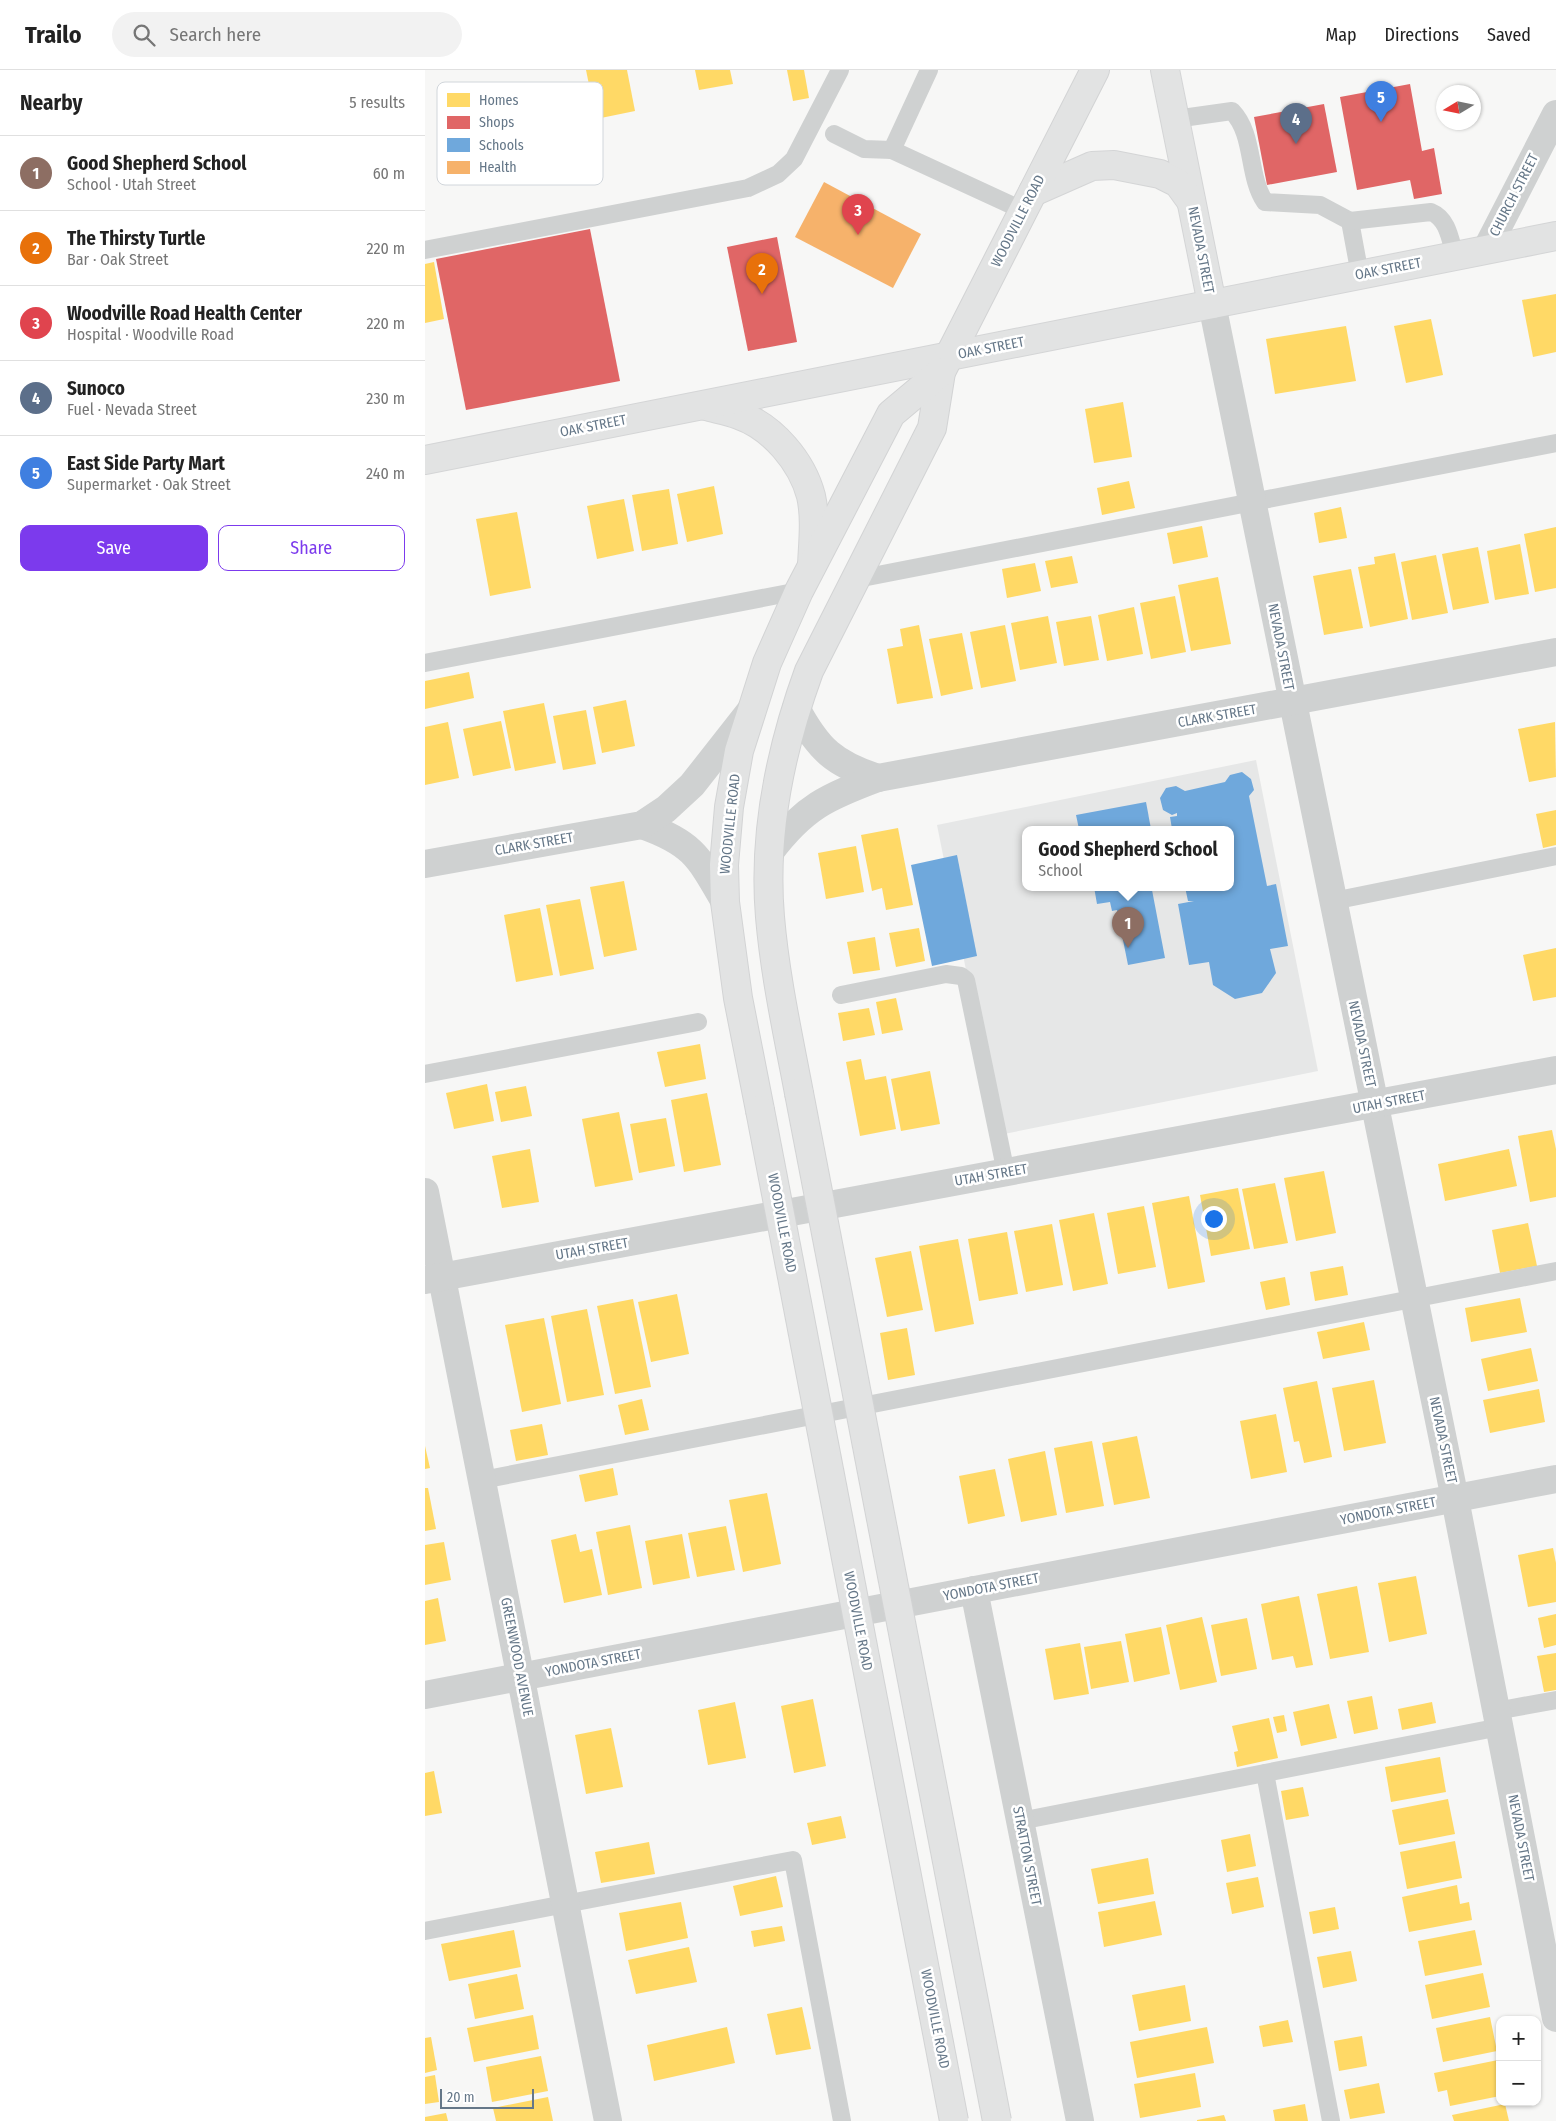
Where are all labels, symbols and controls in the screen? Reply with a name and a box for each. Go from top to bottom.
search box [112,12,462,57]
text: Trailo [25,21,82,49]
icon: search [130,21,158,49]
text: Search here [170,23,261,46]
text: Map [1325,24,1357,46]
text: Directions [1385,24,1459,46]
text: Saved [1487,24,1531,46]
pin: 5 [1365,81,1397,122]
legend [437,82,603,185]
north arrow [1436,85,1481,130]
text: Nearby [20,90,82,116]
text: Homes [479,92,519,109]
text: 5 results [349,93,405,112]
pin: 4 [1280,103,1312,144]
text: Shops [479,114,514,131]
text: Schools [479,137,524,154]
street label: CHURCH STREET [1486,150,1542,239]
text: Good Shepherd School [67,152,246,175]
text: Health [479,159,517,176]
text: 1 [33,164,39,183]
text: 60 m [373,164,405,183]
street label: WOODVILLE ROAD [988,172,1048,270]
text: School · Utah Street [67,175,196,194]
pin: 3 [842,194,874,235]
street label: NEVADA STREET [1184,205,1218,295]
text: The Thirsty Turtle [67,227,205,250]
text: 2 [32,239,40,258]
text: 220 m [366,239,405,258]
text: Bar · Oak Street [67,250,168,269]
pin: 2 [746,253,778,294]
street label: OAK STREET [1353,254,1423,284]
text: Woodville Road Health Center [67,302,302,325]
text: 3 [32,314,40,333]
text: 220 m [366,314,405,333]
text: Hospital · Woodville Road [67,325,234,344]
street label: OAK STREET [956,333,1026,363]
text: Sunoco [67,377,125,400]
text: 4 [32,389,40,408]
text: 230 m [366,389,405,408]
text: Fuel · Nevada Street [67,400,197,419]
street label: OAK STREET [558,411,628,441]
text: East Side Party Mart [67,452,225,475]
text: 5 [32,464,40,483]
text: 240 m [366,464,405,483]
text: Supermarket · Oak Street [67,475,231,494]
button: Save [20,525,208,571]
button: Share [218,525,405,571]
street label: NEVADA STREET [1264,602,1298,692]
street label: CLARK STREET [1176,701,1258,731]
street label: WOODVILLE ROAD [716,773,744,875]
popup [1022,826,1234,891]
street label: CLARK STREET [493,829,575,859]
text: Good Shepherd School [1038,838,1218,861]
text: School [1038,861,1083,880]
pin: 1 [1112,907,1144,948]
street label: NEVADA STREET [1344,999,1380,1089]
street label: UTAH STREET [1351,1087,1427,1117]
street label: UTAH STREET [953,1160,1029,1190]
street label: WOODVILLE ROAD [764,1172,800,1274]
your location [1201,1206,1227,1232]
street label: UTAH STREET [554,1234,630,1264]
street label: NEVADA STREET [1425,1395,1461,1485]
street label: YONDOTA STREET [1339,1493,1438,1529]
street label: YONDOTA STREET [942,1569,1041,1605]
street label: WOODVILLE ROAD [840,1570,876,1672]
street label: GREENWOOD AVENUE [497,1596,537,1718]
street label: YONDOTA STREET [544,1645,643,1681]
street label: NEVADA STREET [1504,1793,1538,1883]
street label: STRATTON STREET [1009,1805,1045,1908]
street label: WOODVILLE ROAD [917,1968,953,2070]
map controls [1496,2016,1541,2106]
button: + [1496,2016,1541,2061]
button: − [1496,2061,1541,2106]
scale bar [440,2086,534,2109]
text: 20 m [447,2089,475,2106]

